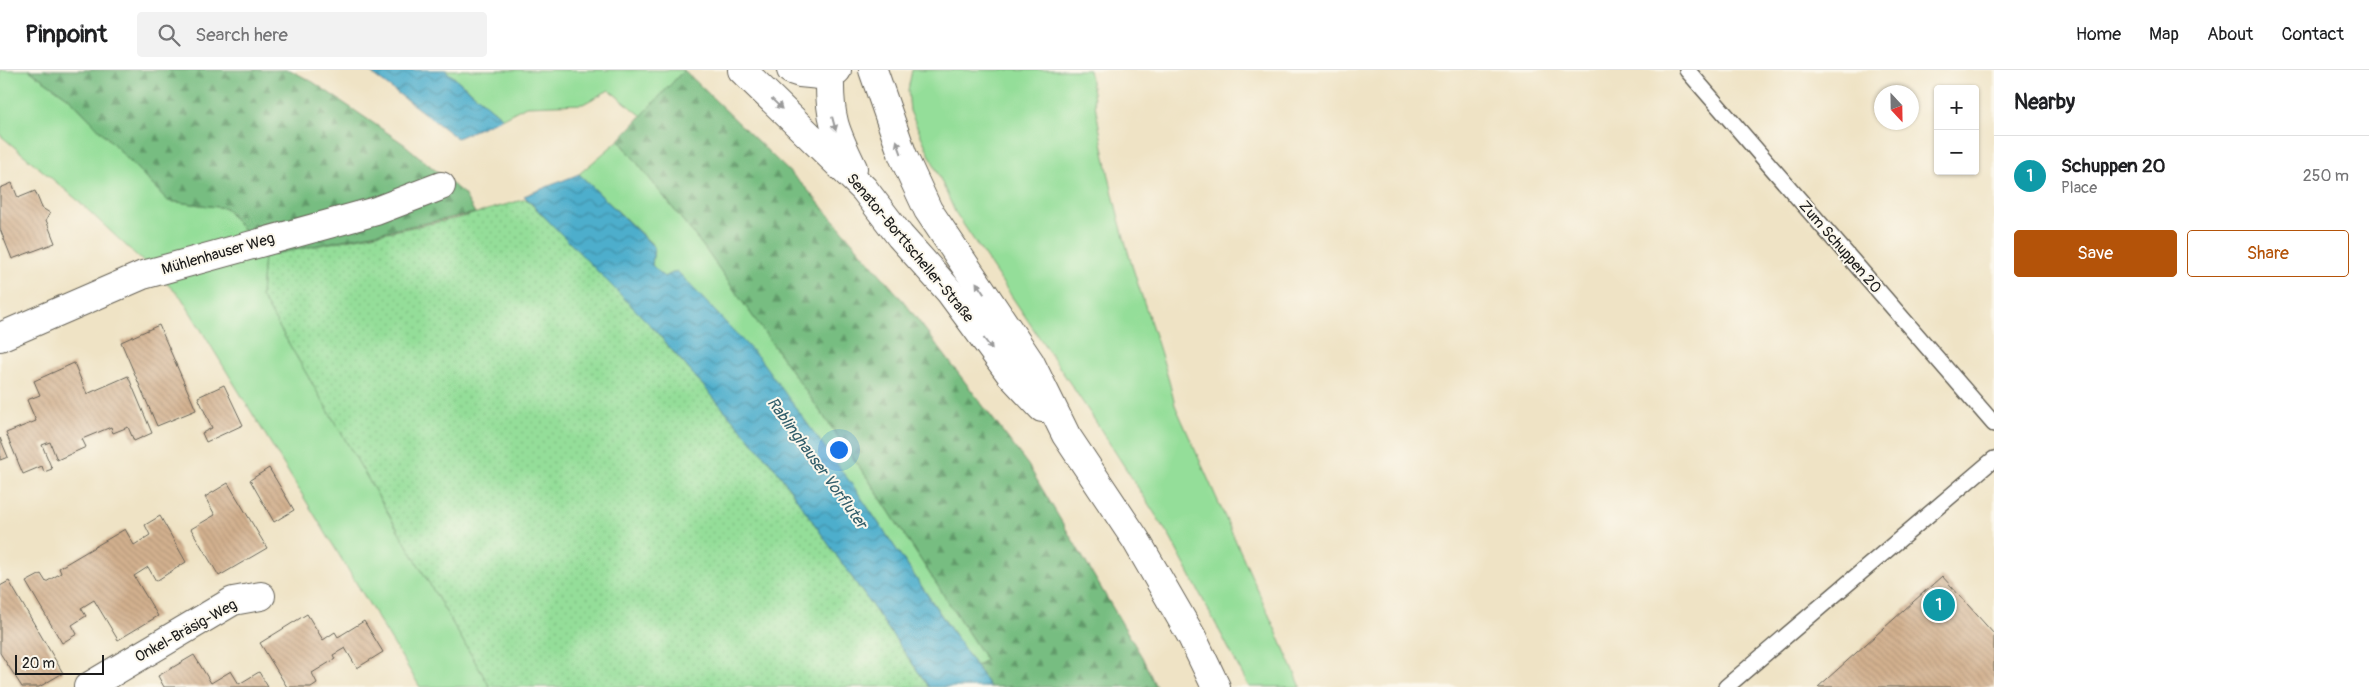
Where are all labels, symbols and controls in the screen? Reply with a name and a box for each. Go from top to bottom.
search box [137,12,487,57]
text: Pinpoint [25,20,107,49]
icon: search [155,21,183,49]
text: Search here [195,23,288,47]
text: Home [2076,23,2121,46]
text: Map [2149,23,2179,46]
text: About [2207,23,2253,46]
text: Contact [2281,23,2344,46]
north arrow [1874,85,1919,130]
map controls [1934,85,1979,175]
button: + [1934,85,1979,130]
text: Nearby [2014,89,2075,116]
one-way arrow [771,98,783,110]
one-way arrow [830,117,838,132]
button: − [1934,130,1979,175]
one-way arrow [895,139,903,154]
text: Schuppen 20 [2061,154,2166,178]
text: 1 [2027,166,2033,186]
text: 250 m [2303,166,2349,186]
street label: Senator-Borttscheller-Straße [842,170,978,327]
text: Place [2061,178,2097,198]
street label: Zum Schuppen 20 [1795,197,1885,297]
street label: Mühlenhauser Weg [159,229,277,279]
button: Save [2014,230,2177,277]
button: Share [2187,230,2349,277]
one-way arrow [975,281,985,294]
one-way arrow [983,337,994,350]
water label: Rablinghauser Vorfluter [763,393,873,534]
your location [826,437,852,463]
pin: 1 [1923,586,1955,624]
street label: Onkel-Bräsig-Weg [132,595,240,667]
scale bar [15,652,104,675]
text: 20 m [22,655,55,672]

